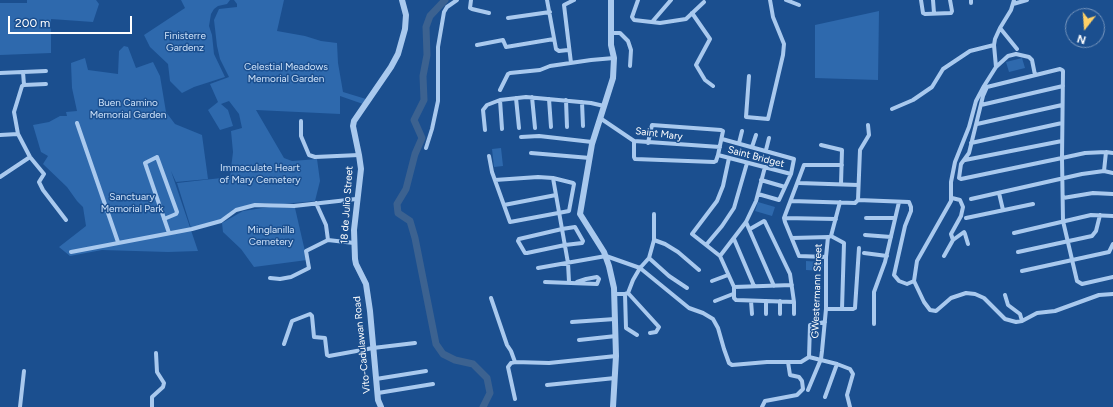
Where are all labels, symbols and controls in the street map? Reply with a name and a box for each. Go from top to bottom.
scale bar [10,8,134,34]
north arrow [1065,8,1105,48]
text: 200 m [15,16,50,30]
park label: Finisterre Gardenz [164,30,206,54]
text: N [1076,32,1088,46]
park label: Celestial Meadows Memorial Garden [244,61,328,84]
park label: Buen Camino Memorial Garden [90,97,166,120]
street label: Saint Mary [635,125,683,143]
street label: Saint Bridget [726,144,786,170]
park label: Immaculate Heart of Mary Cemetery [219,162,301,186]
street label: 18 de Julio Street [338,166,356,244]
park label: Sanctuary Memorial Park [101,191,163,214]
park label: Minglanilla Cemetery [248,224,294,248]
street label: GWestermann Street [809,243,825,339]
street label: Vito-Cadulawan Road [351,296,373,394]

